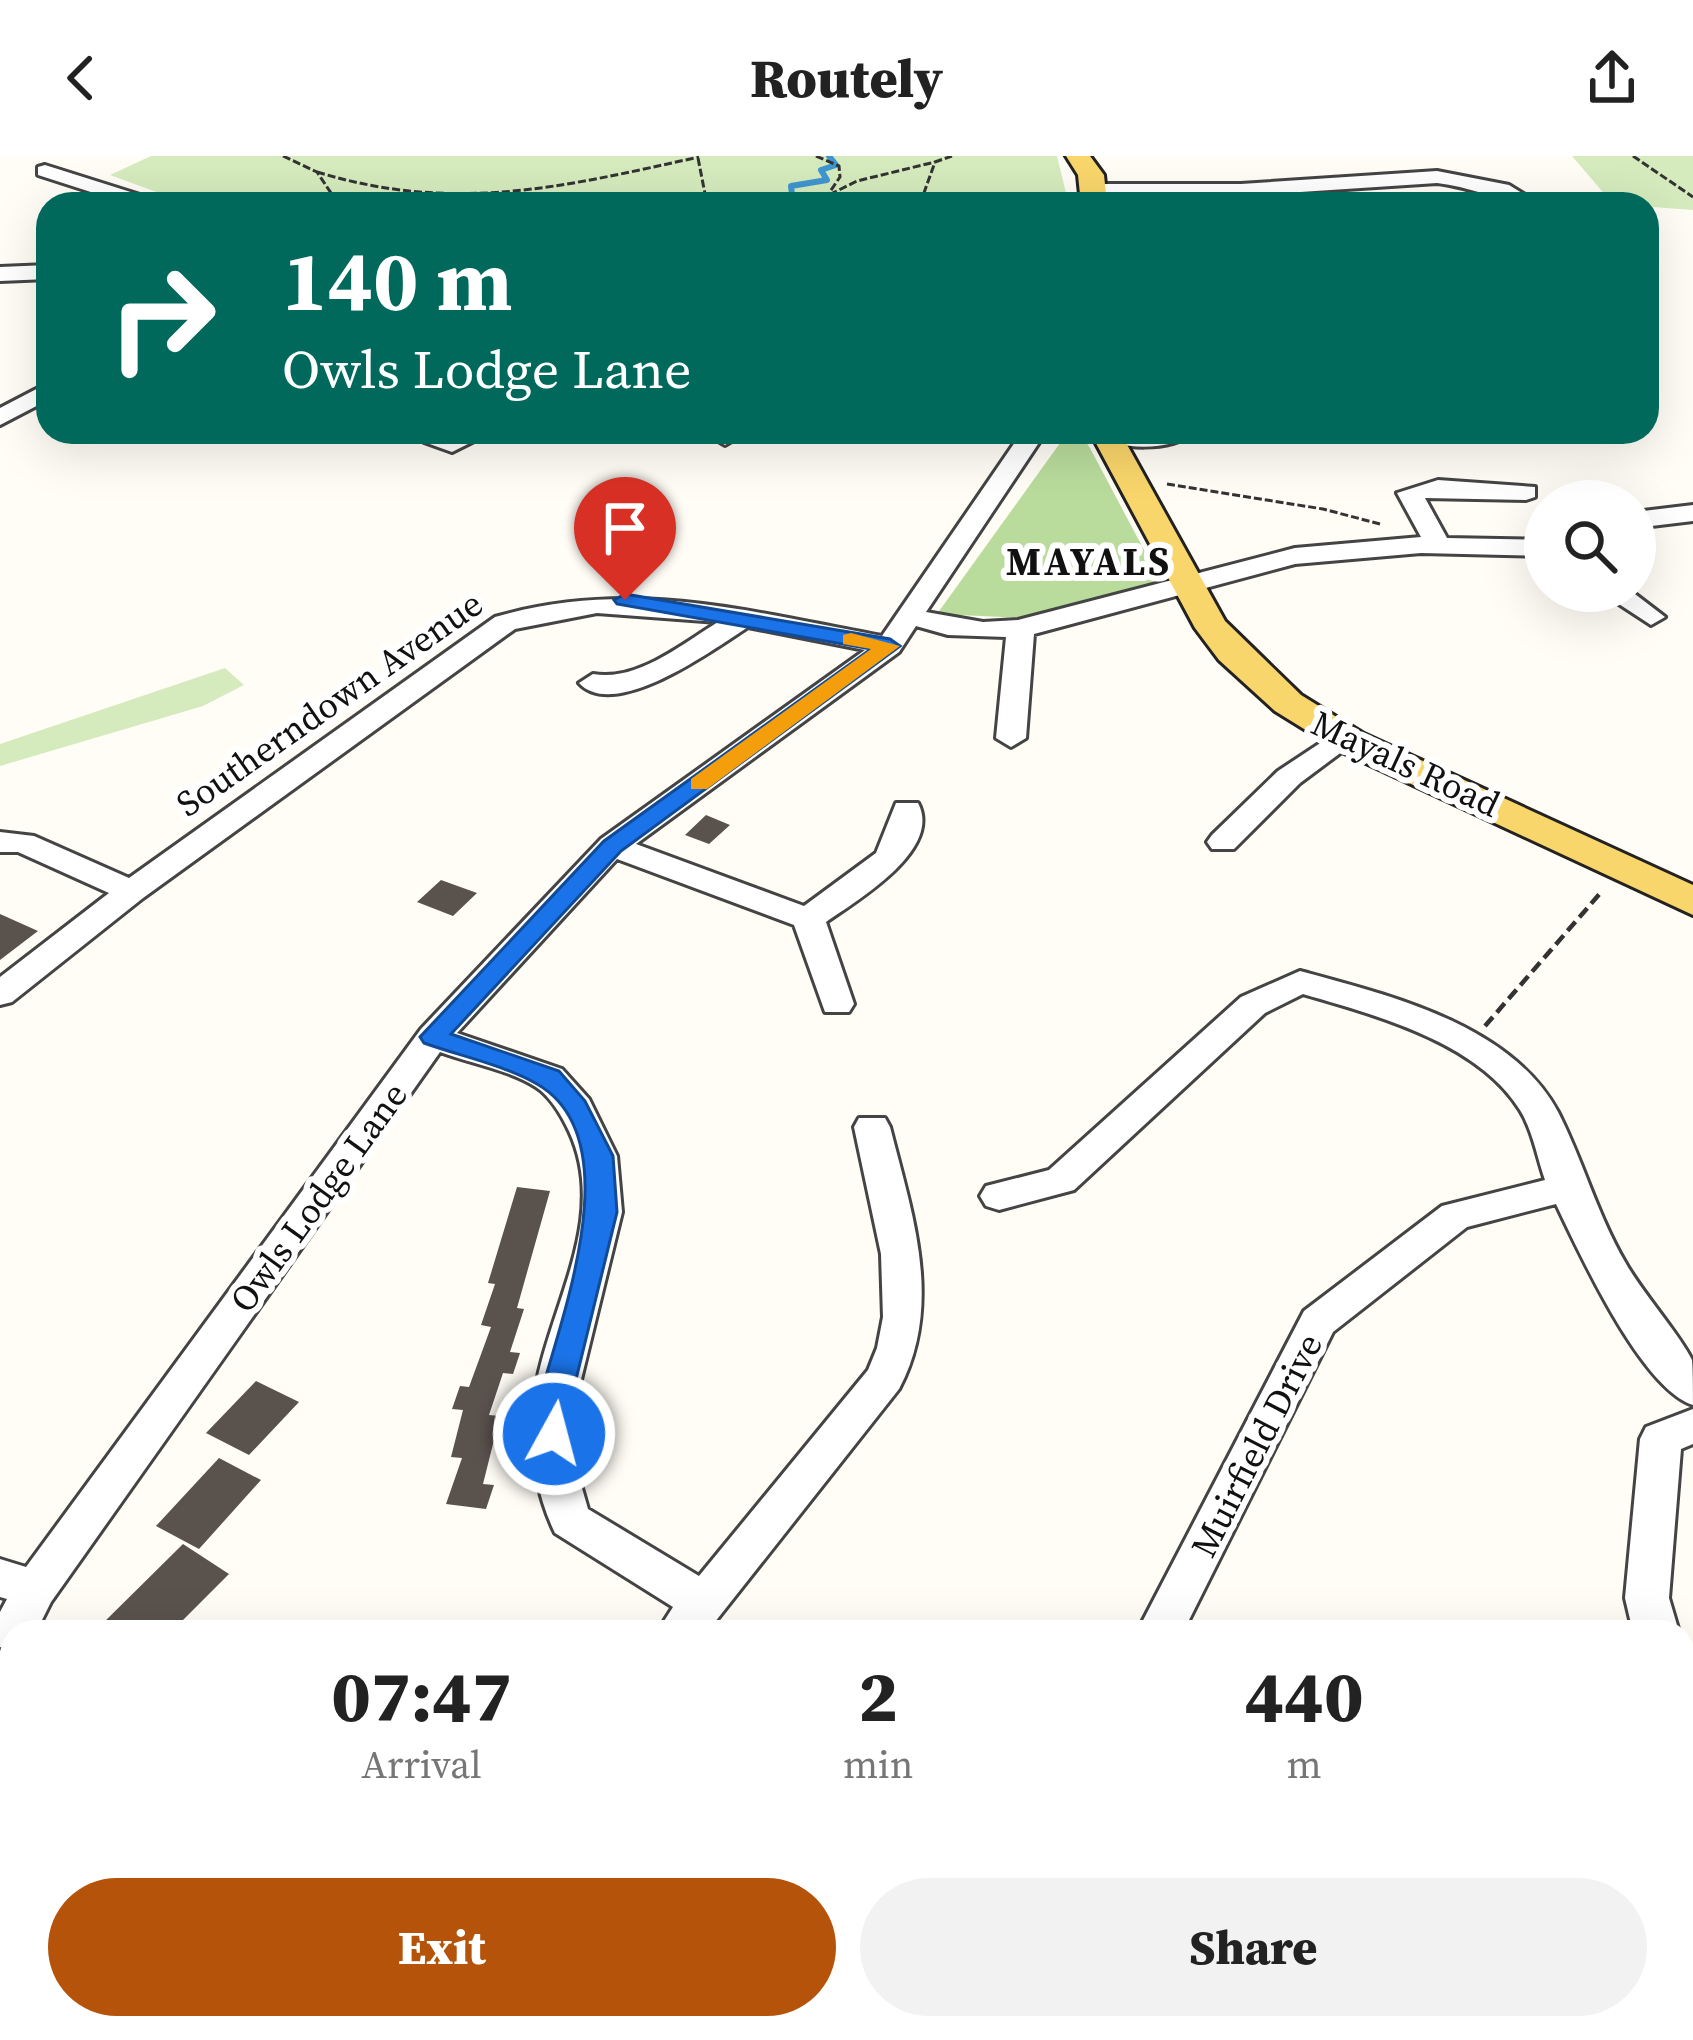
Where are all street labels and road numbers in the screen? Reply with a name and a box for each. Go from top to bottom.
street label: Southerndown Avenue [166,579,492,828]
street label: Mayals Road [1304,699,1508,828]
street label: Owls Lodge Lane [218,1072,418,1322]
street label: Muirfield Drive [1179,1325,1334,1565]

